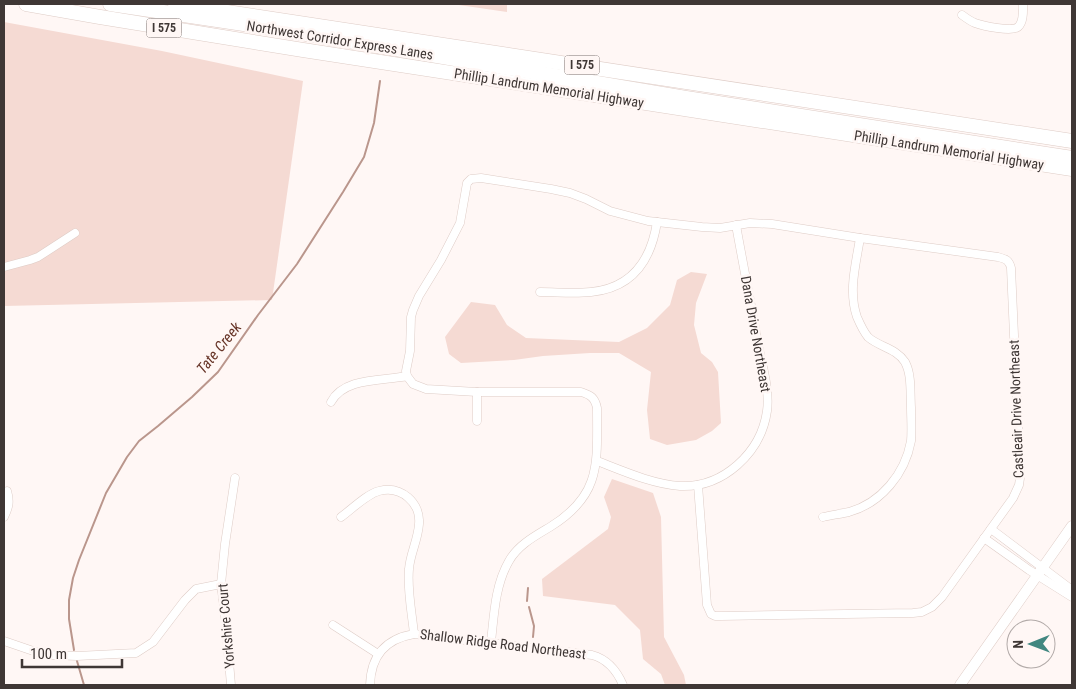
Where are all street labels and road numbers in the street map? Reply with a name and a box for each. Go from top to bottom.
street label: Northwest Corridor Express Lanes [246,17,434,63]
road number: I 575 [146,18,182,38]
road number: I 575 [564,56,600,74]
street label: Phillip Landrum Memorial Highway [453,65,645,111]
street label: Phillip Landrum Memorial Highway [853,127,1045,173]
street label: Dana Drive Northeast [738,275,774,393]
street label: Castleair Drive Northeast [1006,340,1026,478]
street label: Yorkshire Court [214,583,238,669]
street label: Shallow Ridge Road Northeast [419,626,587,662]

